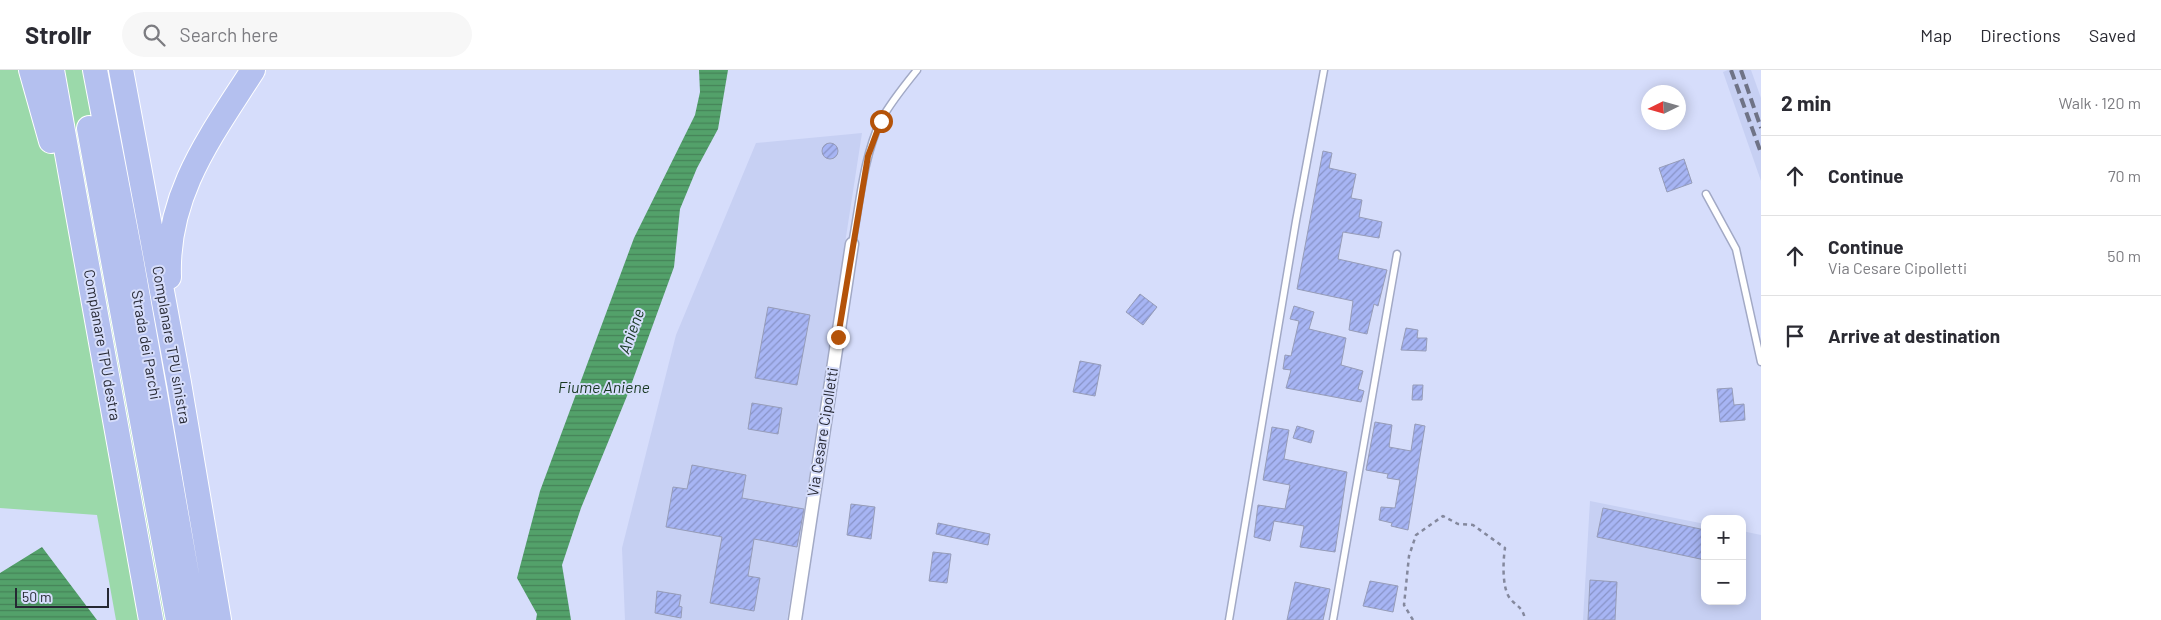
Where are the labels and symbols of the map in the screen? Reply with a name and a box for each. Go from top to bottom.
north arrow [1641,85,1686,130]
route start [870,110,893,133]
street label: Complanare TPU sinistra [149,264,195,425]
street label: Complanare TPU destra [81,268,125,422]
street label: Strada dei Parchi [129,289,165,401]
water label: Aniene [614,306,647,356]
route end [827,326,850,349]
street label: Via Cesare Cipolletti [803,366,841,498]
water label: Fiume Aniene [558,377,650,396]
scale bar [15,585,109,608]

